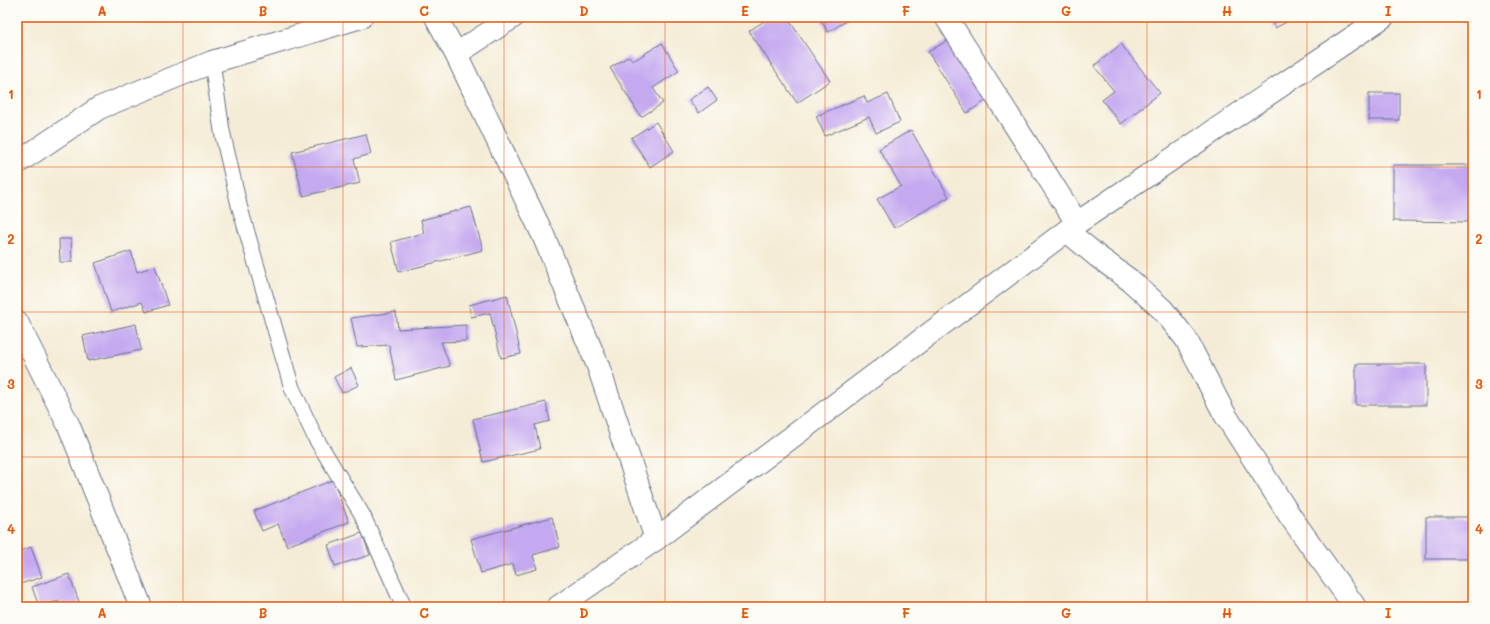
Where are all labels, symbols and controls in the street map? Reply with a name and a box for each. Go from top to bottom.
text: A [97,2,107,19]
text: B [259,2,268,19]
text: C [419,2,429,19]
text: D [579,2,589,19]
text: E [741,2,749,19]
text: F [902,2,910,19]
text: G [1061,2,1071,19]
text: H [1222,2,1232,19]
text: I [1385,2,1392,19]
text: 1 [8,85,14,102]
text: 1 [1476,85,1482,102]
text: 2 [7,230,15,247]
text: 2 [1475,230,1483,247]
text: 3 [7,375,15,392]
text: 3 [1475,375,1483,392]
text: 4 [7,520,15,537]
text: 4 [1475,520,1483,537]
text: A [97,604,107,621]
text: B [259,604,268,621]
text: C [419,604,429,621]
text: D [579,604,589,621]
text: E [741,604,749,621]
text: F [902,604,910,621]
text: G [1061,604,1071,621]
text: H [1222,604,1232,621]
text: I [1385,604,1392,621]

